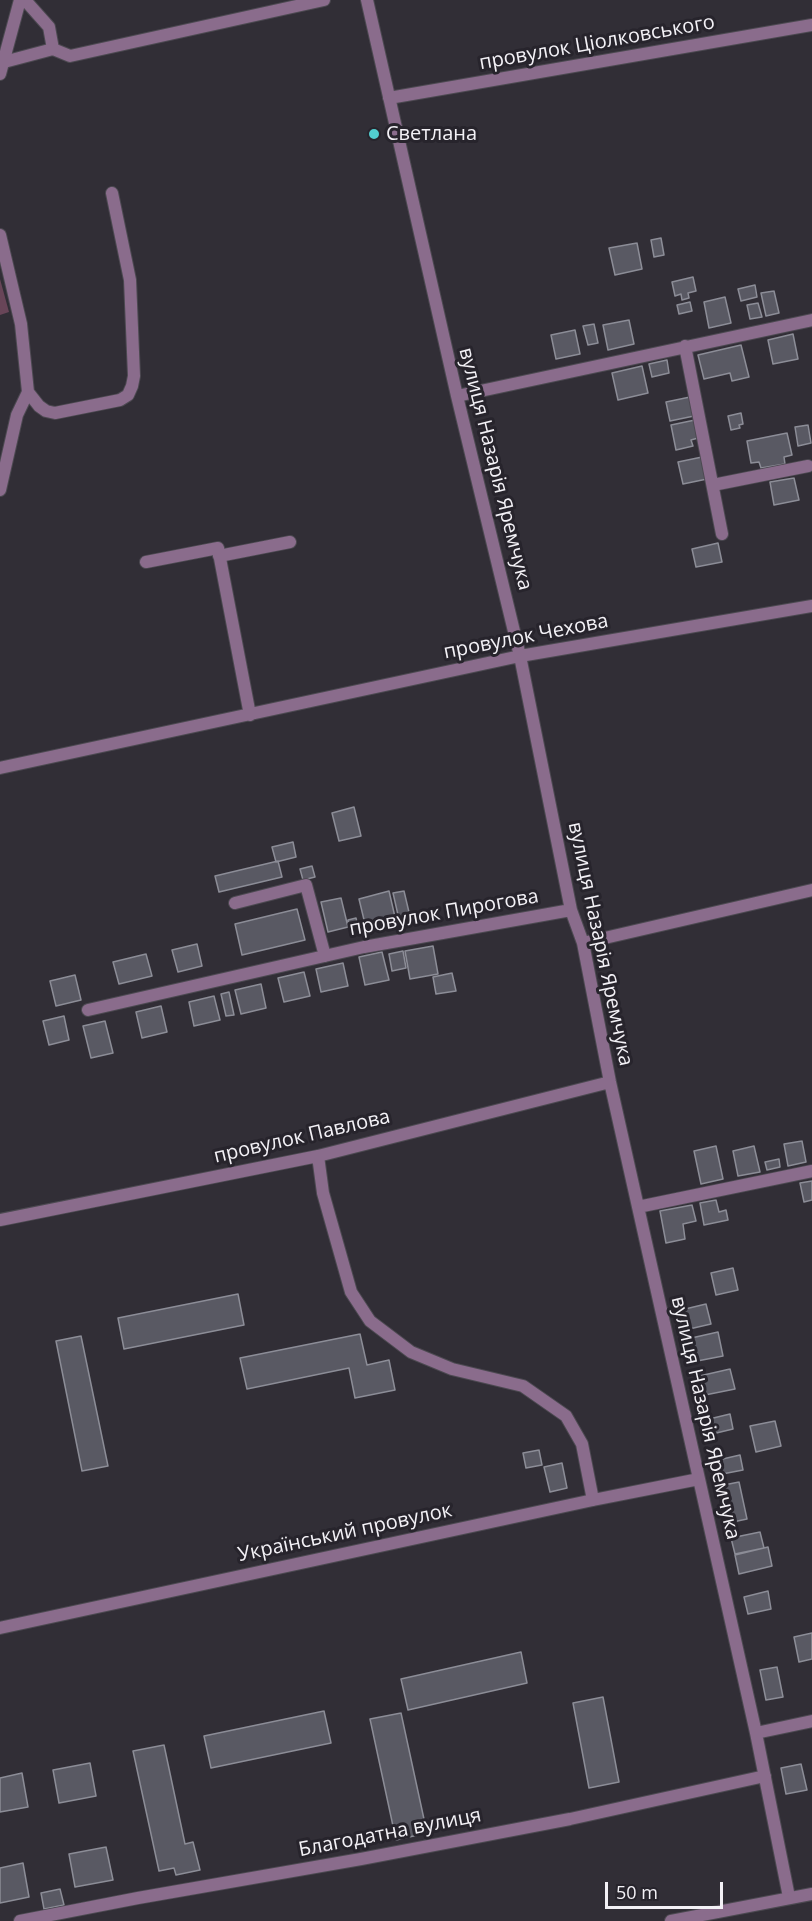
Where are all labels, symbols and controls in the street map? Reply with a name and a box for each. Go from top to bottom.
street label: провулок Ціолковського [477,10,717,76]
place label: Светлана [386,122,477,146]
marker: Светлана [367,127,381,141]
street label: вулиця Назарія Яремчука [453,345,537,593]
street label: провулок Чехова [442,609,610,665]
street label: вулиця Назарія Яремчука [562,820,638,1068]
street label: провулок Пирогова [347,885,541,941]
street label: провулок Павлова [211,1105,393,1169]
street label: вулиця Назарія Яремчука [665,1294,745,1542]
street label: Український провулок [236,1499,454,1567]
street label: Благодатна вулиця [297,1804,483,1862]
scale bar [608,1870,726,1908]
text: 50 m [616,1880,658,1904]

